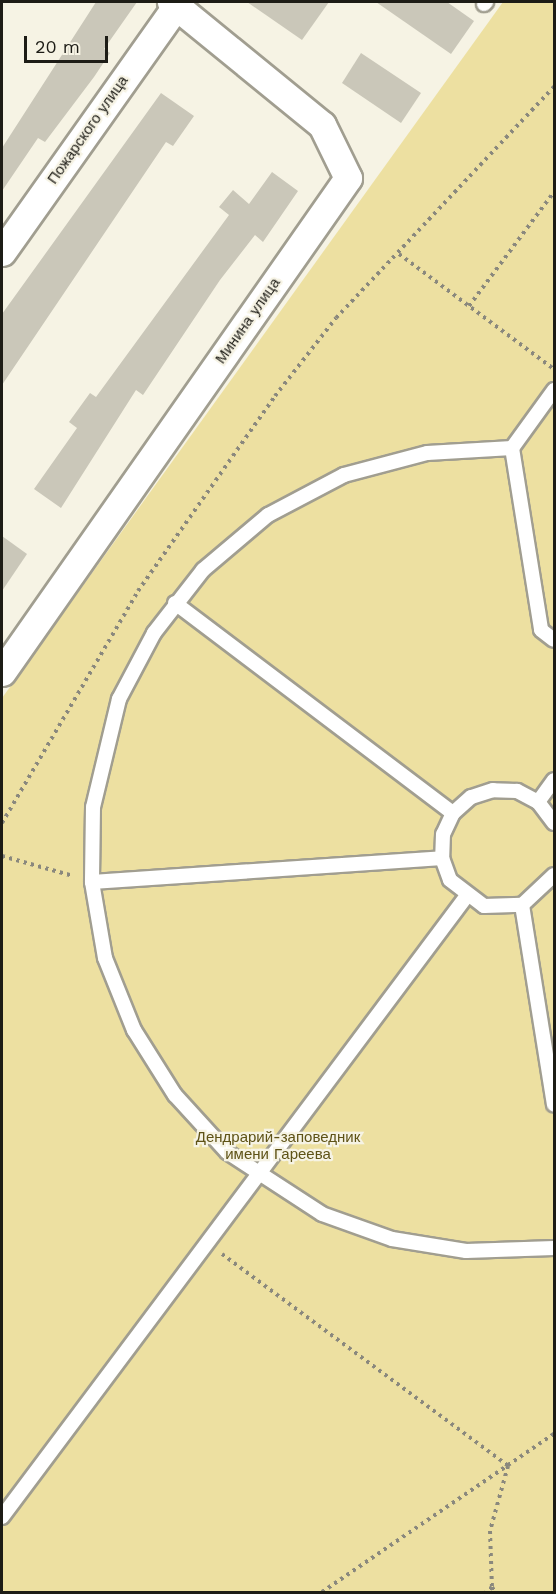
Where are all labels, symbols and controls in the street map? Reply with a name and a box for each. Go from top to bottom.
scale bar [27,24,111,62]
text: 20 m [35,36,80,57]
street label: Пожарского улица [44,72,132,188]
street label: Минина улица [212,275,284,367]
park label: Дендрарий-заповедник имени Гареева [196,1128,360,1163]

